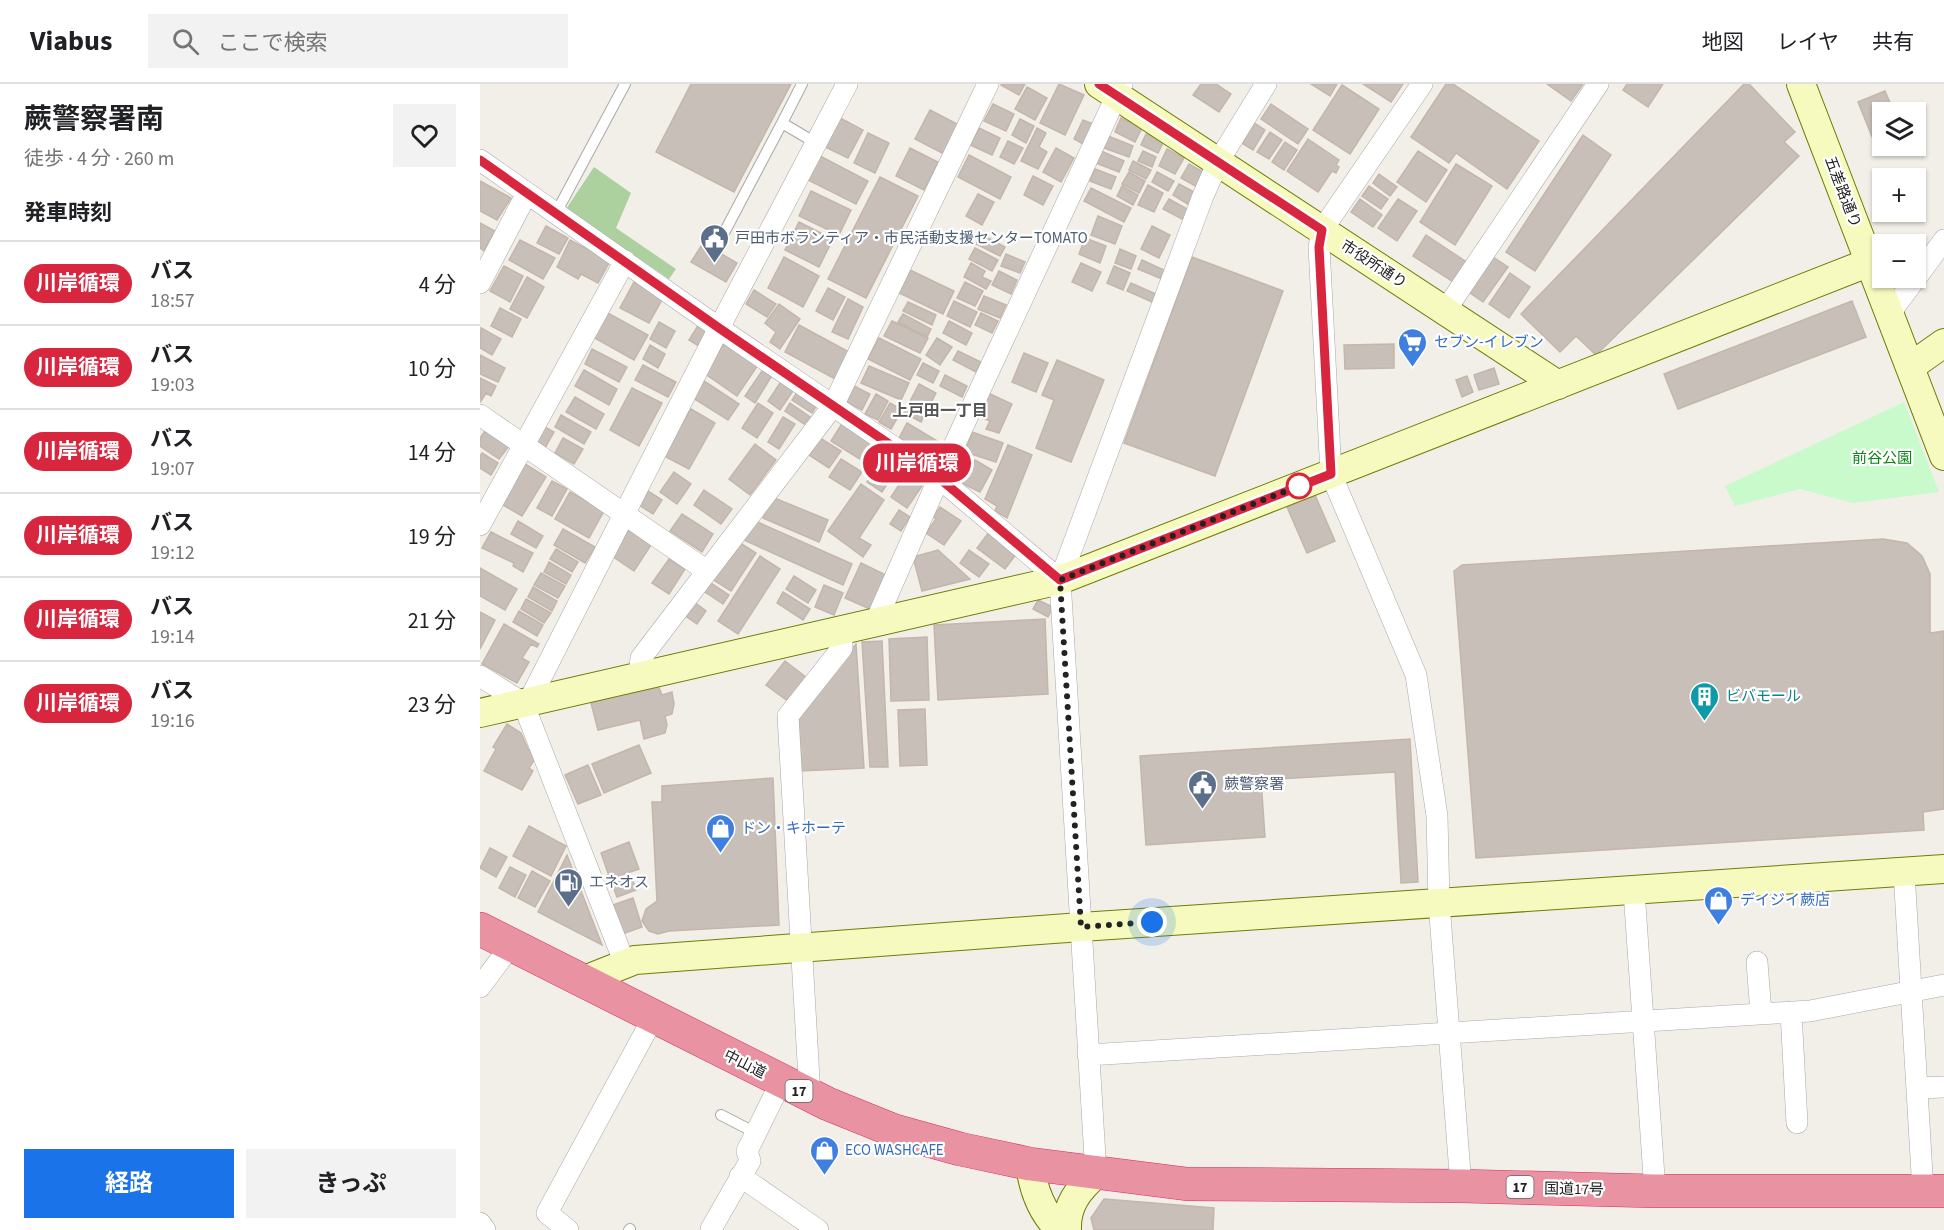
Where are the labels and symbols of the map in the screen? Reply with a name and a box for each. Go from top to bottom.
street label: 五差路通り [1819,153,1866,231]
public building icon: 戸田市ボランティア・市民活動支援センターTOMATO [698,222,730,264]
place label: 戸田市ボランティア・市民活動支援センターTOMATO [735,228,1088,249]
street label: 市役所通り [1337,235,1411,294]
supermarket icon: セブン-イレブン [1397,326,1429,368]
place label: セブン-イレブン [1434,332,1544,353]
district label: 上戸田一丁目 [892,400,988,422]
line badge: 川岸循環 [875,444,959,482]
park label: 前谷公園 [1852,448,1912,469]
unlabelled marker [1286,473,1312,499]
building icon: ビバモール [1689,680,1721,722]
place label: ビバモール [1726,686,1801,707]
public building icon: 蕨警察署 [1187,768,1219,810]
place label: 蕨警察署 [1224,774,1284,795]
shop icon: ドン・キホーテ [704,812,736,854]
place label: ドン・キホーテ [741,818,846,839]
fuel station icon: エネオス [552,866,584,908]
place label: エネオス [589,872,649,893]
shop icon: デイジイ蕨店 [1703,884,1735,926]
place label: デイジイ蕨店 [1740,890,1830,911]
your location [1137,907,1167,937]
street label: 中山道 [720,1045,770,1084]
road number: 17 [786,1080,812,1102]
shop icon: ECO WASHCAFE [808,1134,840,1176]
place label: ECO WASHCAFE [845,1140,944,1161]
road number: 17 [1506,1176,1534,1198]
street label: 国道17号 [1544,1178,1604,1201]

